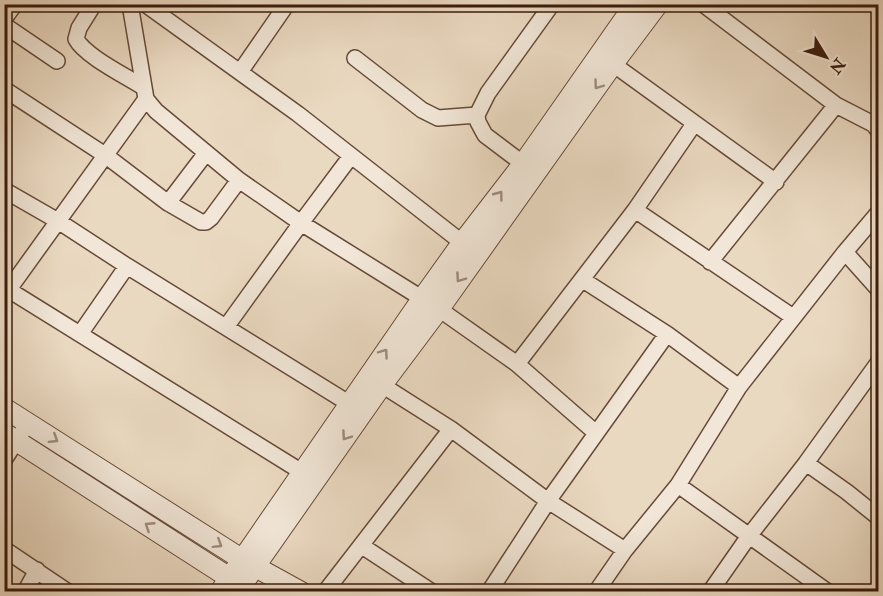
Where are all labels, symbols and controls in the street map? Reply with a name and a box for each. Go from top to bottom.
north arrow [796,27,856,87]
text: N [824,53,850,78]
one-way arrow [594,78,605,89]
one-way arrow [491,191,502,202]
one-way arrow [456,271,467,282]
one-way arrow [377,349,388,360]
one-way arrow [342,430,353,441]
one-way arrow [47,432,58,443]
one-way arrow [145,522,155,534]
one-way arrow [211,537,222,548]

